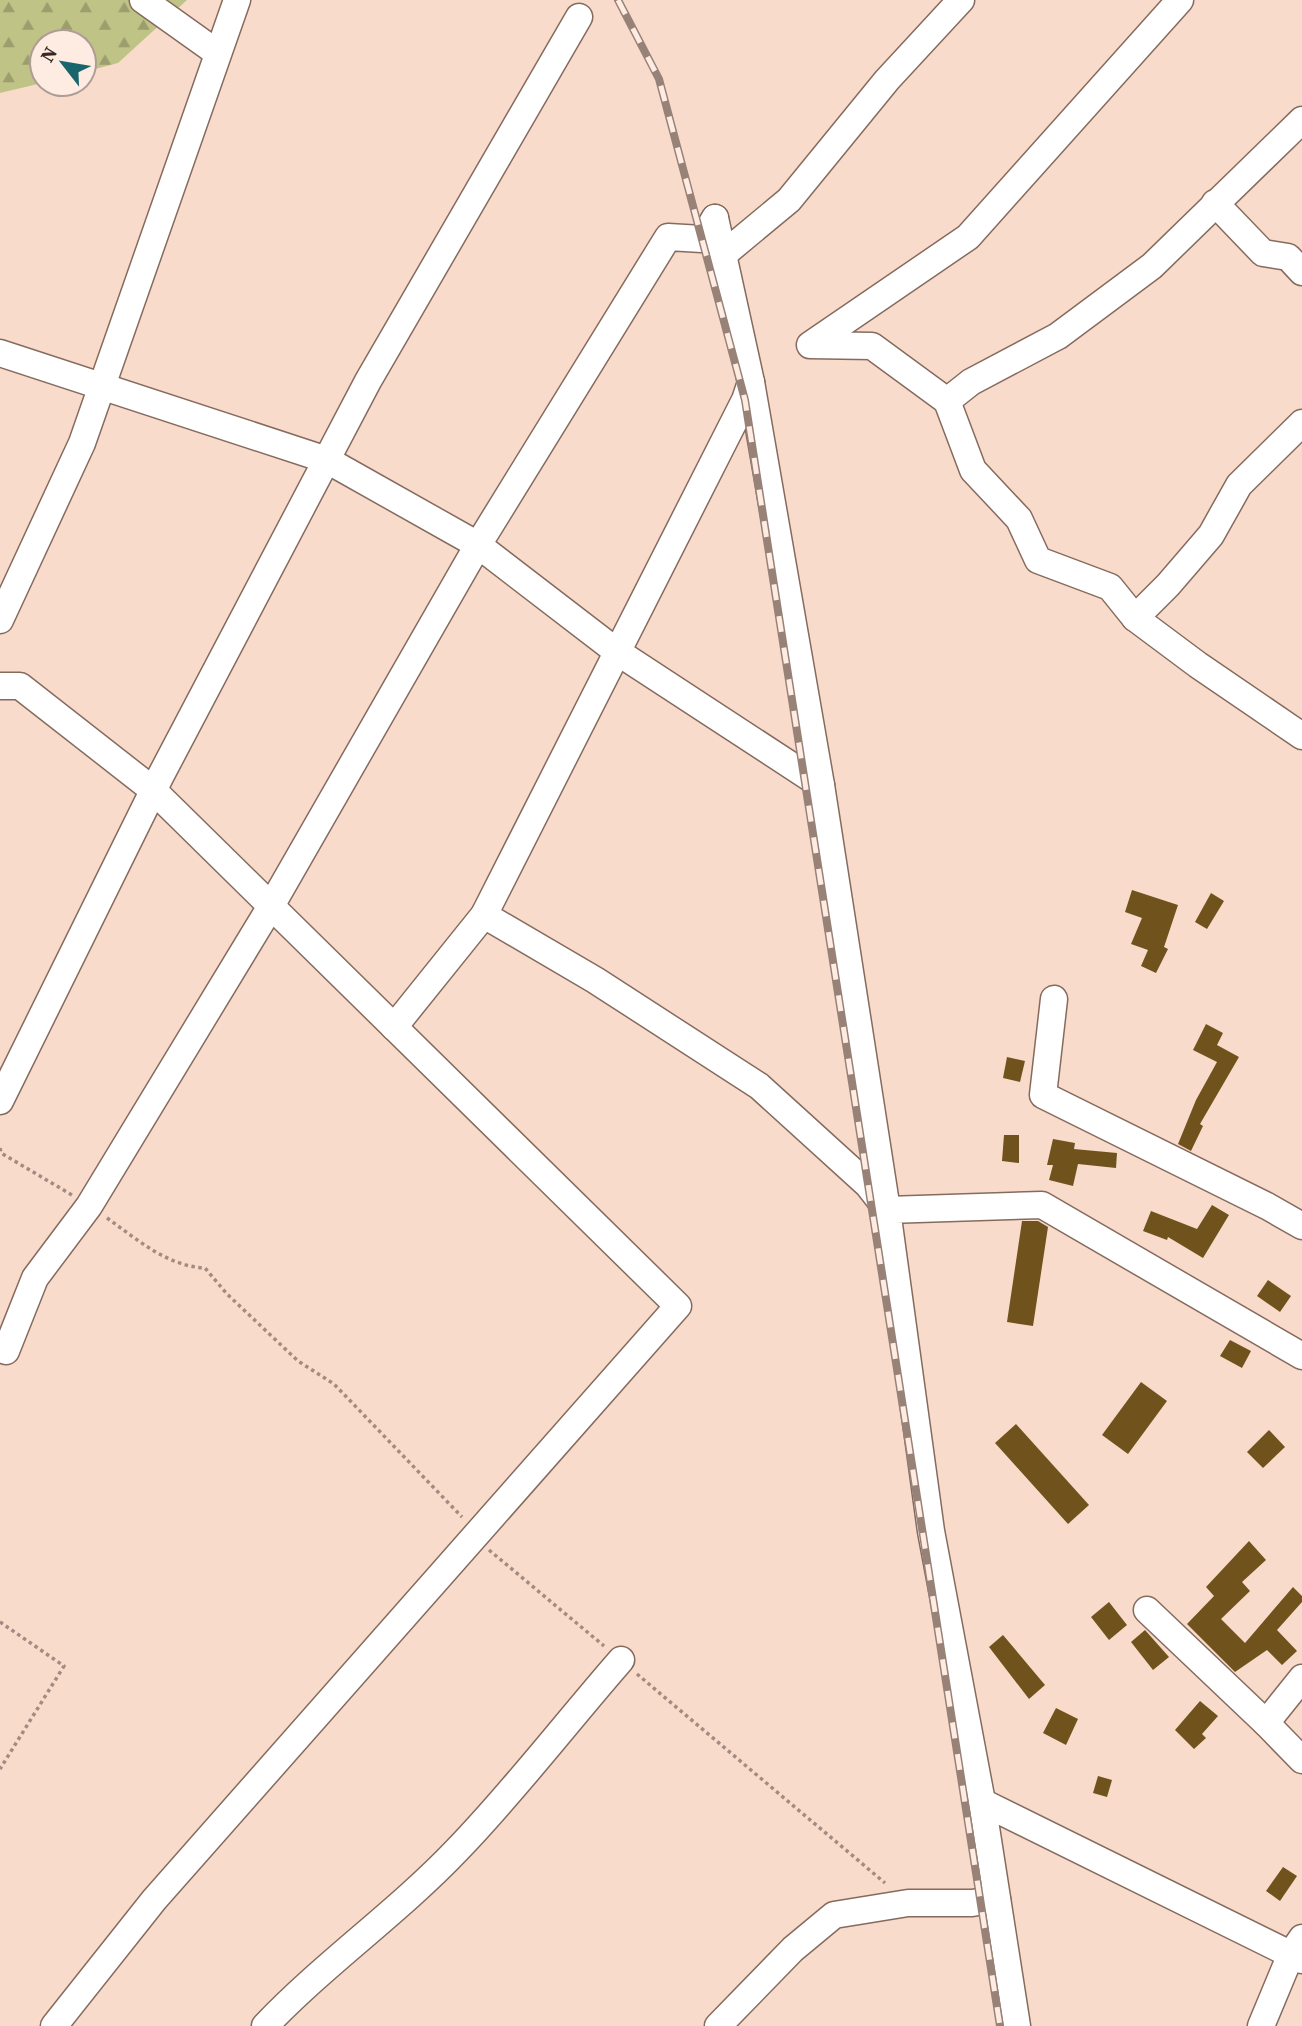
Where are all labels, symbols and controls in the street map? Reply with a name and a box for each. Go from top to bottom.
north arrow [28,28,98,98]
text: N [34,41,63,67]

